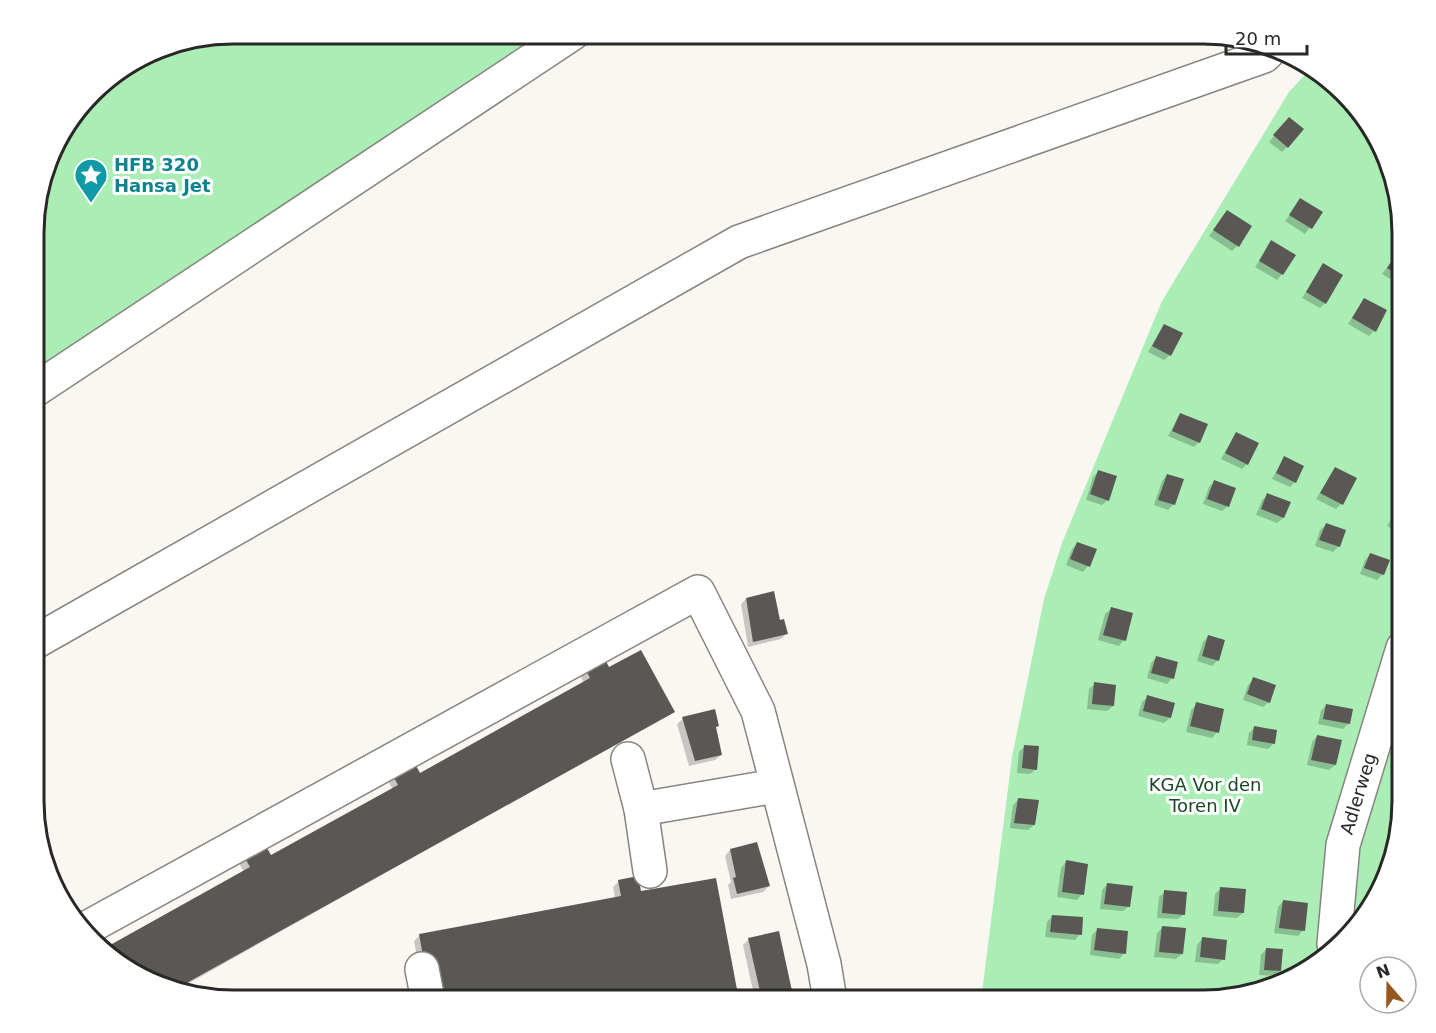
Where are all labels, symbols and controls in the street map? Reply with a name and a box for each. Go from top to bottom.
scale bar [1226,18,1307,56]
text: 20 m [1235,28,1281,49]
place label: HFB 320 Hansa Jet [114,154,211,196]
place icon: HFB 320 Hansa Jet [73,157,109,204]
street label: Adlerweg [1336,750,1380,837]
park label: KGA Vor den Toren IV [1149,774,1261,816]
north arrow [1358,955,1418,1015]
text: N [1373,960,1393,983]

